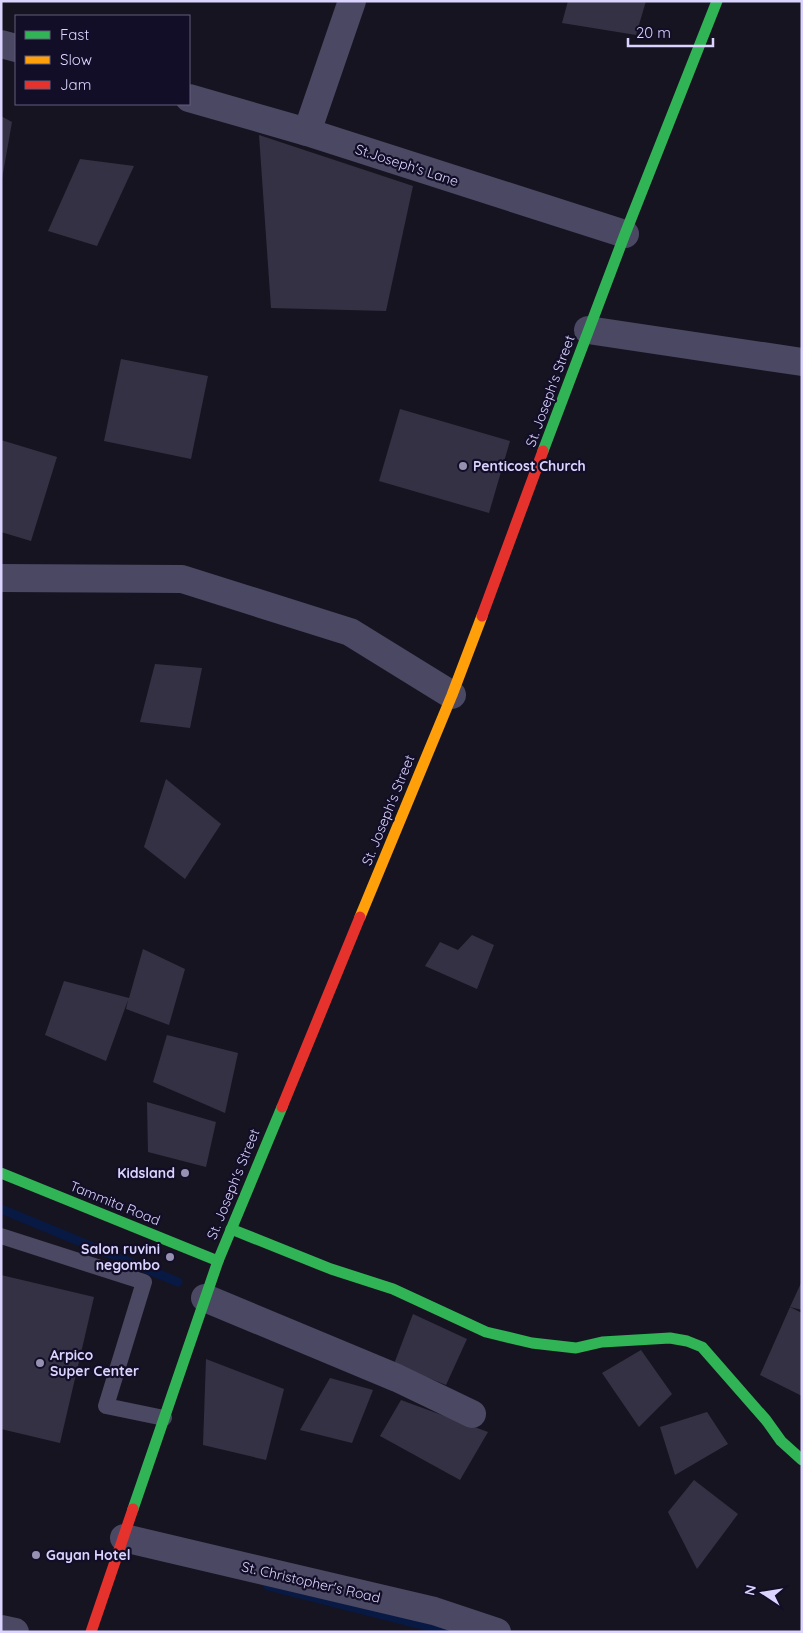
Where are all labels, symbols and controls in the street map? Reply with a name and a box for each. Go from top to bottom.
legend [15,15,190,105]
scale bar [628,15,713,47]
text: 20 m [636,23,671,42]
text: Fast [60,25,89,44]
text: Slow [60,50,92,69]
text: Jam [60,75,91,94]
street label: St.Joseph's Lane [353,140,461,190]
street label: St. Joseph's Street [521,332,579,449]
place label: Penticost Church [473,457,586,475]
marker: Penticost Church [457,460,469,472]
street label: St. Joseph's Street [358,752,418,868]
street label: St. Joseph's Street [203,1126,263,1242]
place label: Kidsland [117,1164,175,1182]
marker: Kidsland [179,1167,191,1179]
street label: Tammita Road [67,1177,163,1229]
place label: Salon ruvini negombo [81,1240,160,1274]
marker: Salon ruvini negombo [164,1251,176,1263]
place label: Arpico Super Center [50,1346,139,1380]
marker: Arpico Super Center [34,1357,46,1369]
place label: Gayan Hotel [46,1546,131,1564]
marker: Gayan Hotel [30,1549,42,1561]
street label: St. Christopher's Road [240,1557,382,1607]
north arrow [738,1568,788,1618]
text: N [740,1583,760,1597]

